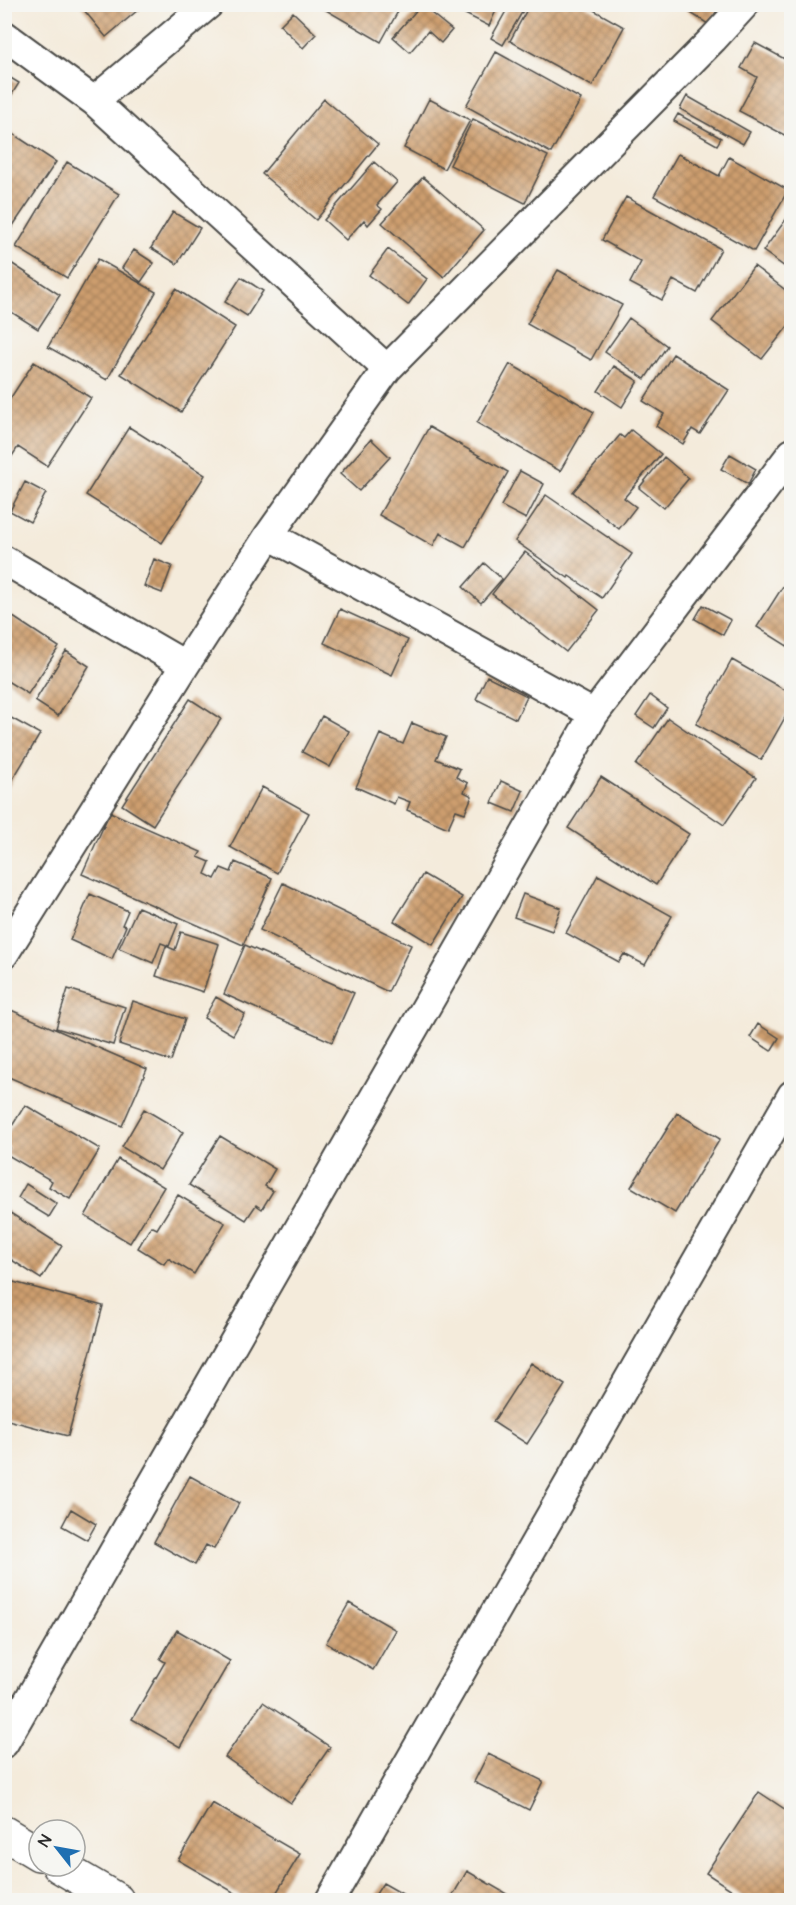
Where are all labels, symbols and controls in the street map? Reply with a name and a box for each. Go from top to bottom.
north arrow [27,1818,87,1878]
text: N [33,1831,57,1851]

